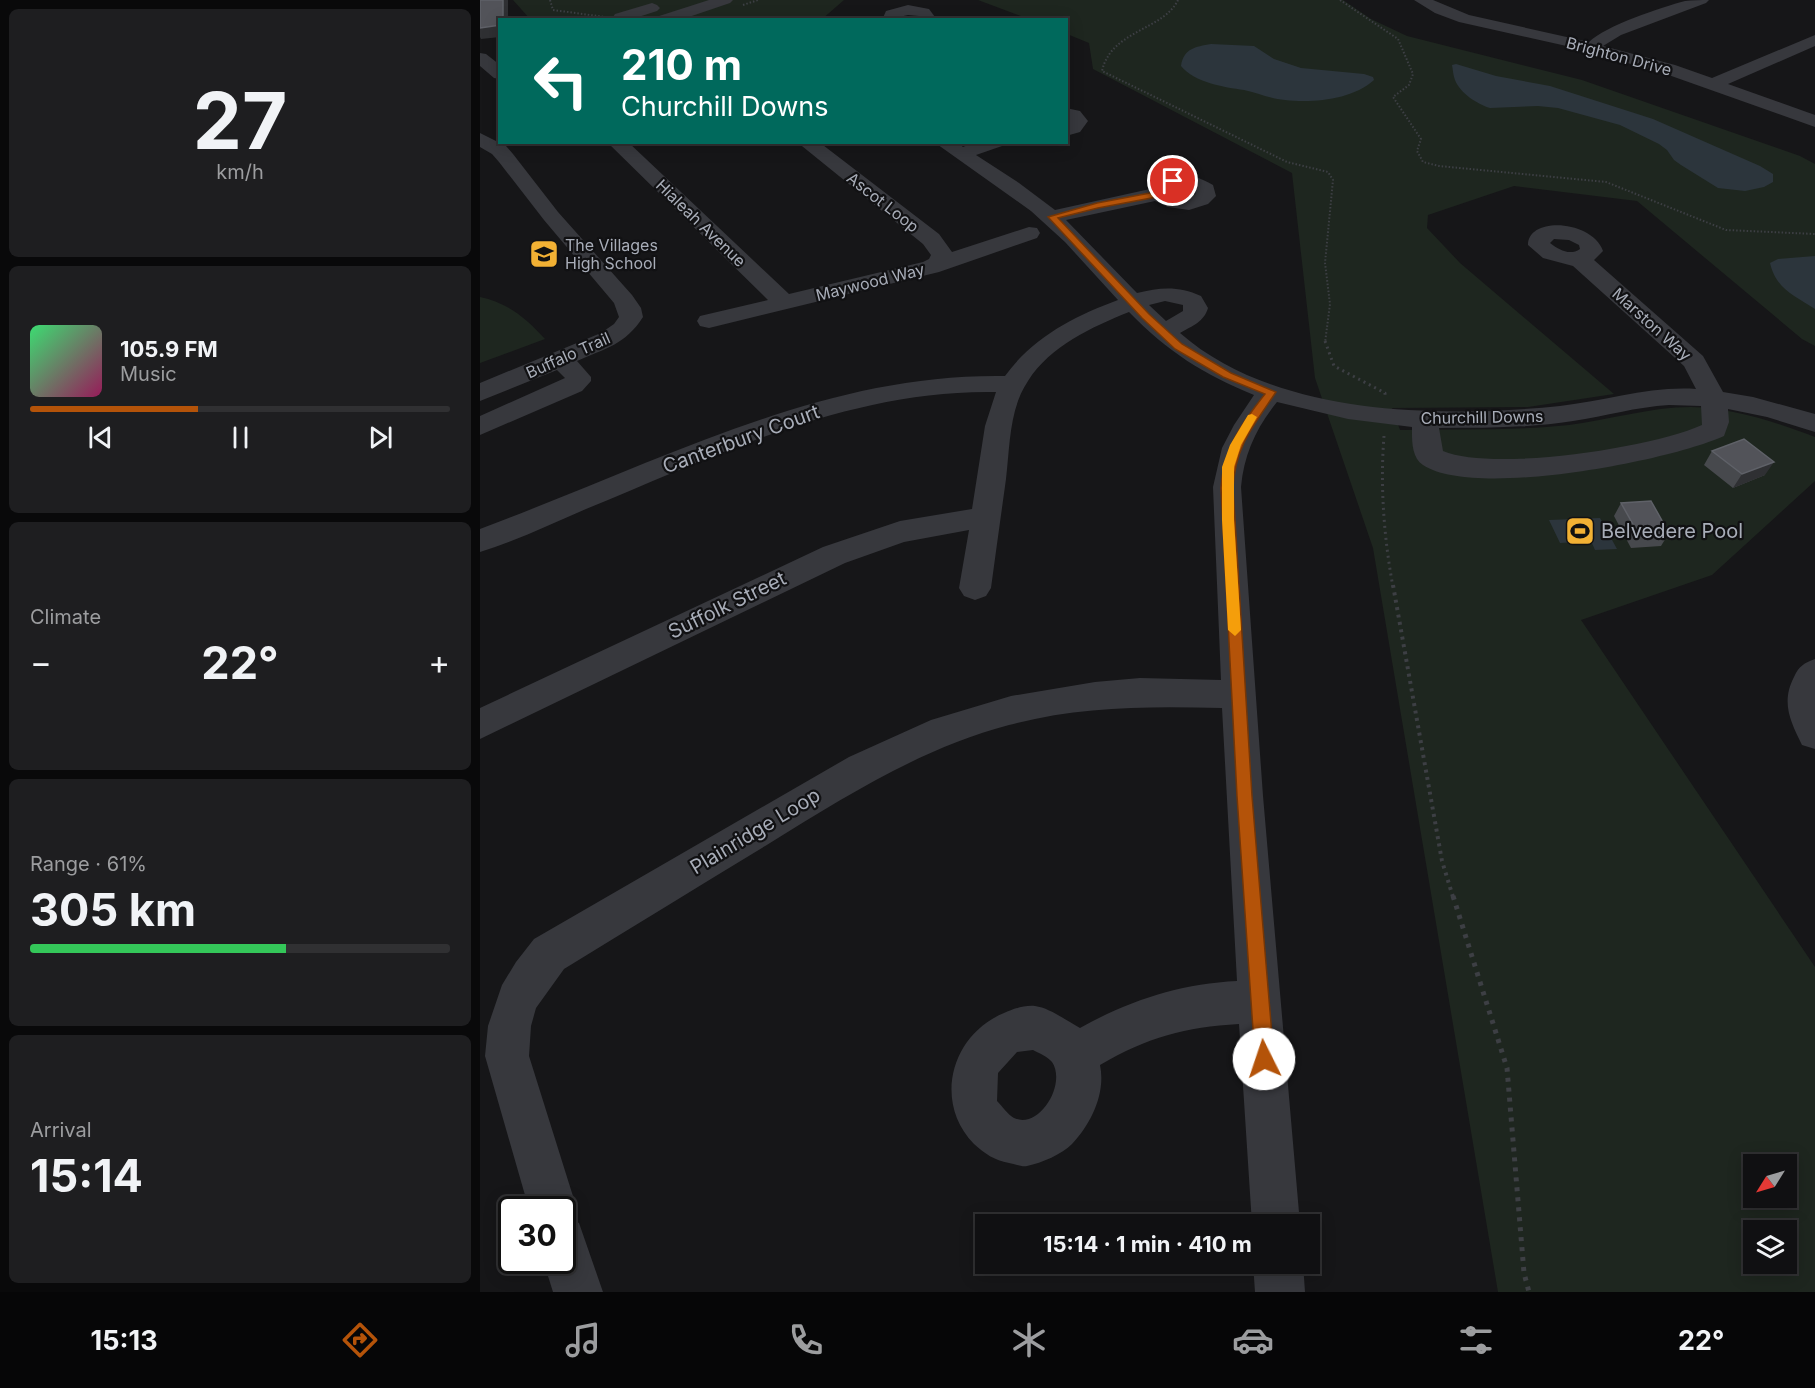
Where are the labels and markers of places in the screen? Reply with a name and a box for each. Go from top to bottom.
pin [1147,155,1198,206]
place label: The Villages High School [565,235,658,273]
school or university icon: The Villages High School [528,238,560,270]
sports icon: Belvedere Pool [1564,515,1596,547]
place label: Belvedere Pool [1601,519,1743,543]

